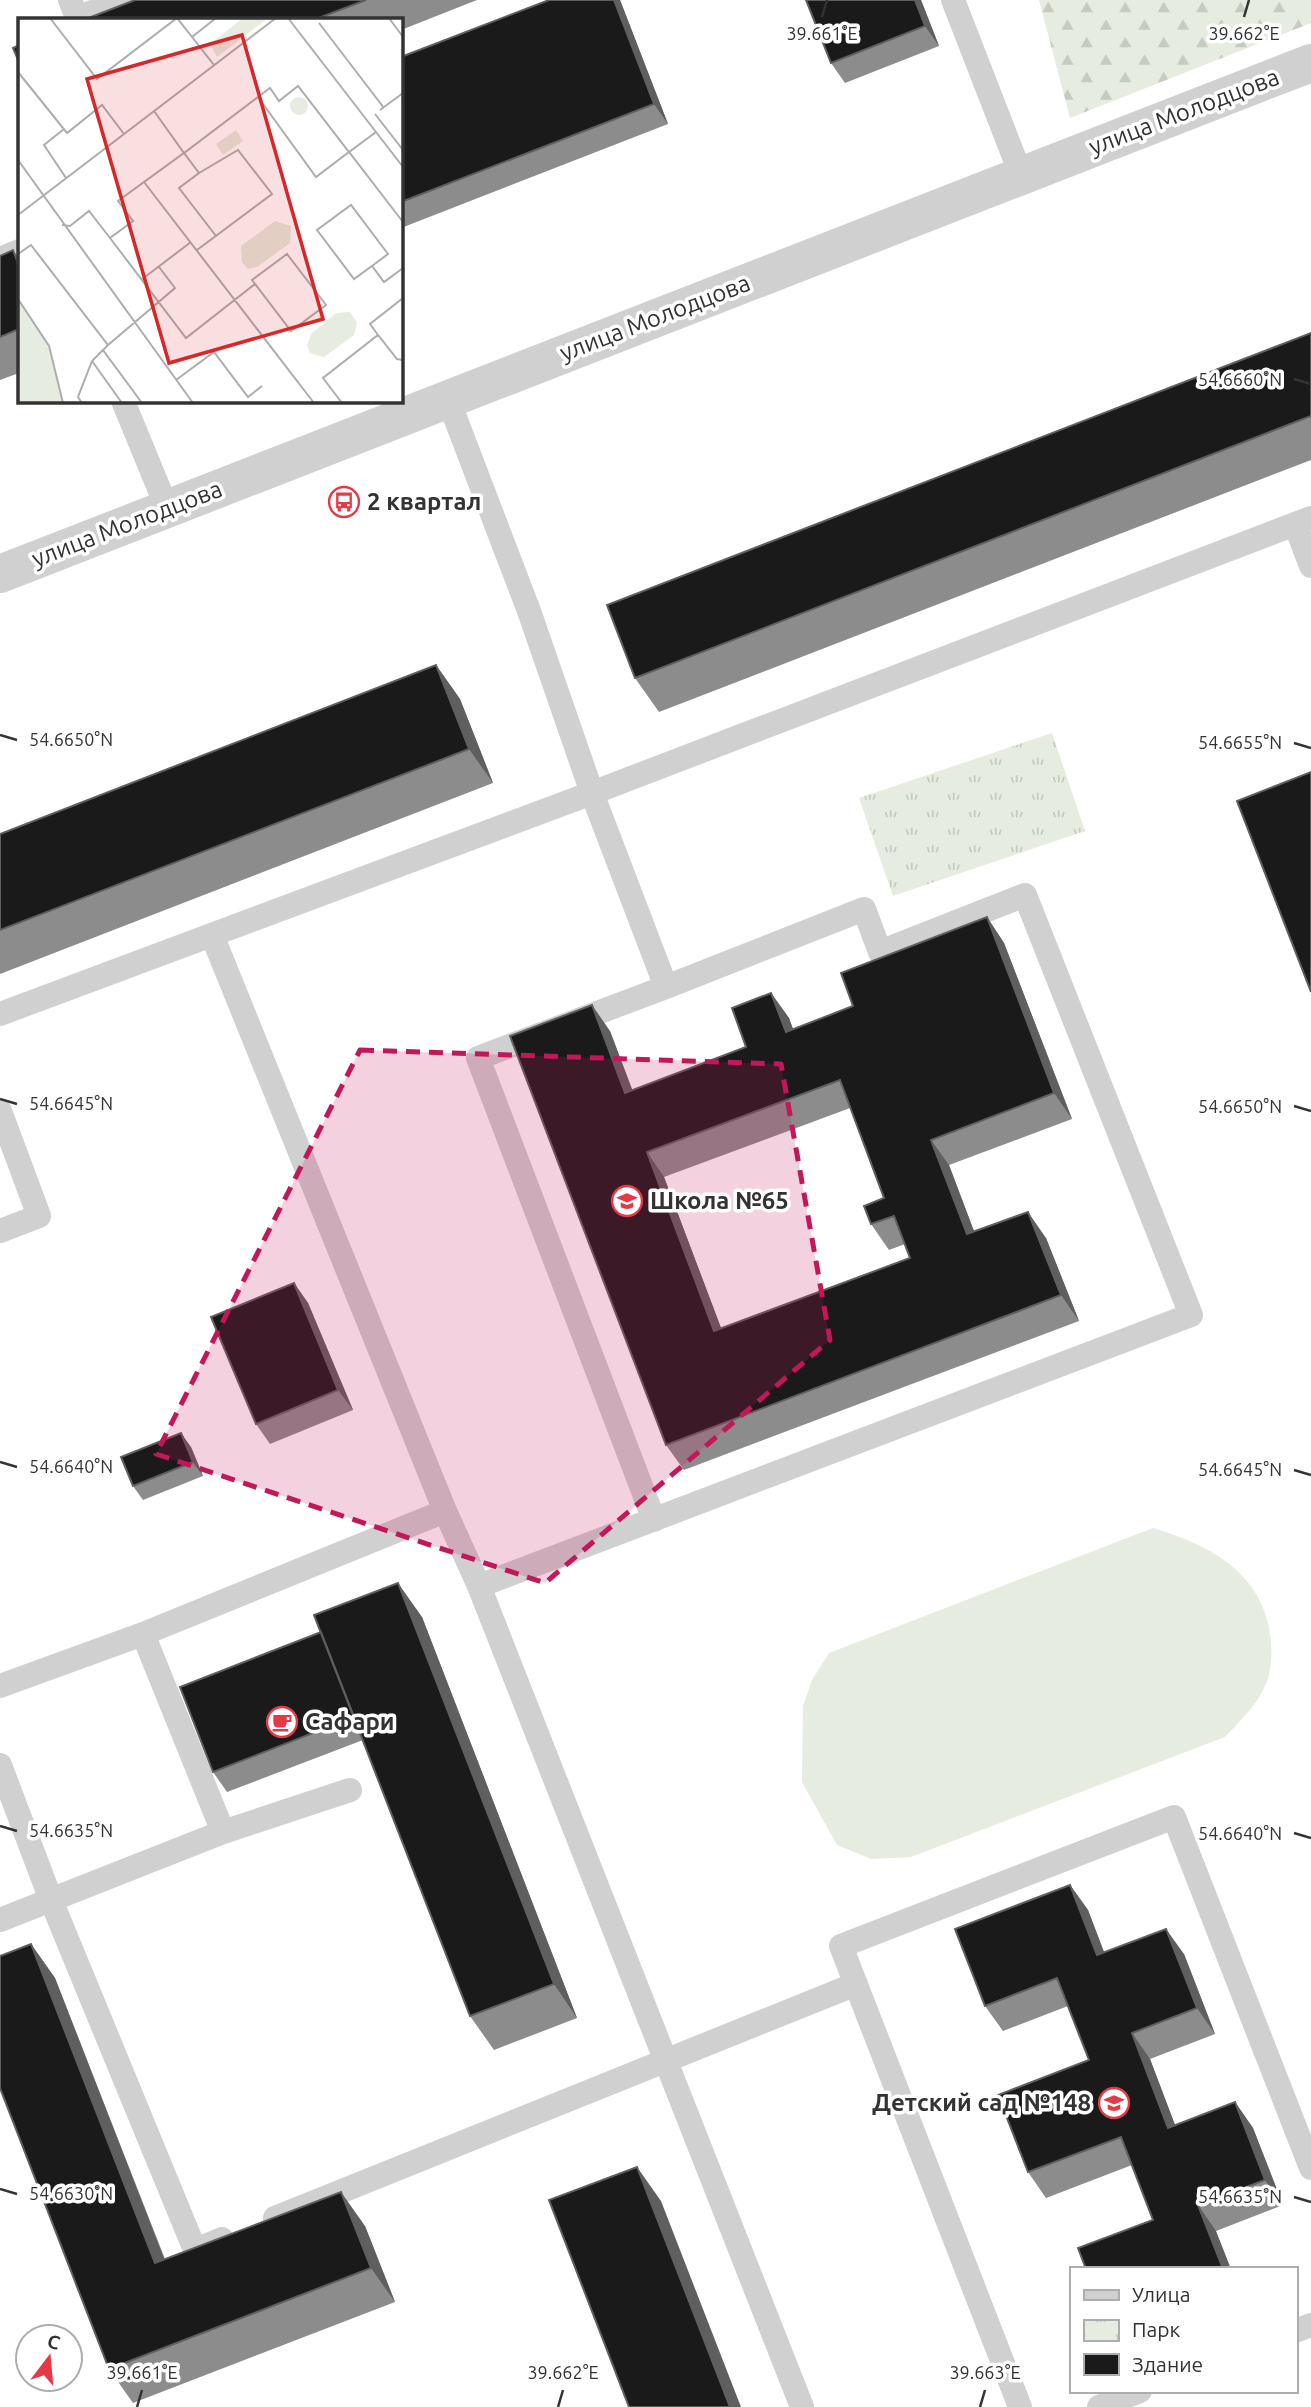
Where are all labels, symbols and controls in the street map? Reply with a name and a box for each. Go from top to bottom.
inset map [18,18,402,402]
text: 39.661°E [786,23,858,43]
text: 39.662°E [1208,23,1280,43]
street label: улица Молодцова [1085,63,1283,160]
street label: улица Молодцова [556,269,754,366]
text: 54.6660°N [1198,369,1282,389]
street label: улица Молодцова [28,475,226,572]
bus stop icon: 2 квартал [327,485,361,519]
place label: 2 квартал [367,488,481,515]
text: 54.6650°N [29,729,113,749]
text: 54.6655°N [1198,732,1282,752]
text: 54.6645°N [29,1093,113,1113]
text: 54.6650°N [1198,1096,1282,1116]
school or university icon: Школа №65 [610,1184,644,1218]
place label: Школа №65 [650,1187,789,1214]
text: 54.6640°N [29,1456,113,1476]
text: 54.6645°N [1198,1459,1282,1479]
cafe icon: Сафари [265,1705,299,1739]
place label: Сафари [305,1708,395,1735]
text: 54.6635°N [29,1820,113,1840]
text: 54.6640°N [1198,1823,1282,1843]
school or university icon: Детский сад №148 [1097,2086,1131,2120]
place label: Детский сад №148 [872,2089,1091,2116]
text: 54.6630°N [29,2183,113,2203]
text: 54.6635°N [1198,2186,1282,2206]
legend [1070,2267,1297,2393]
text: Улица [1132,2282,1190,2306]
text: Парк [1132,2317,1181,2341]
north arrow [14,2323,84,2393]
text: С [45,2329,63,2354]
text: Здание [1132,2352,1203,2376]
text: 39.661°E [106,2362,178,2382]
text: 39.662°E [527,2362,599,2382]
text: 39.663°E [949,2362,1021,2382]

